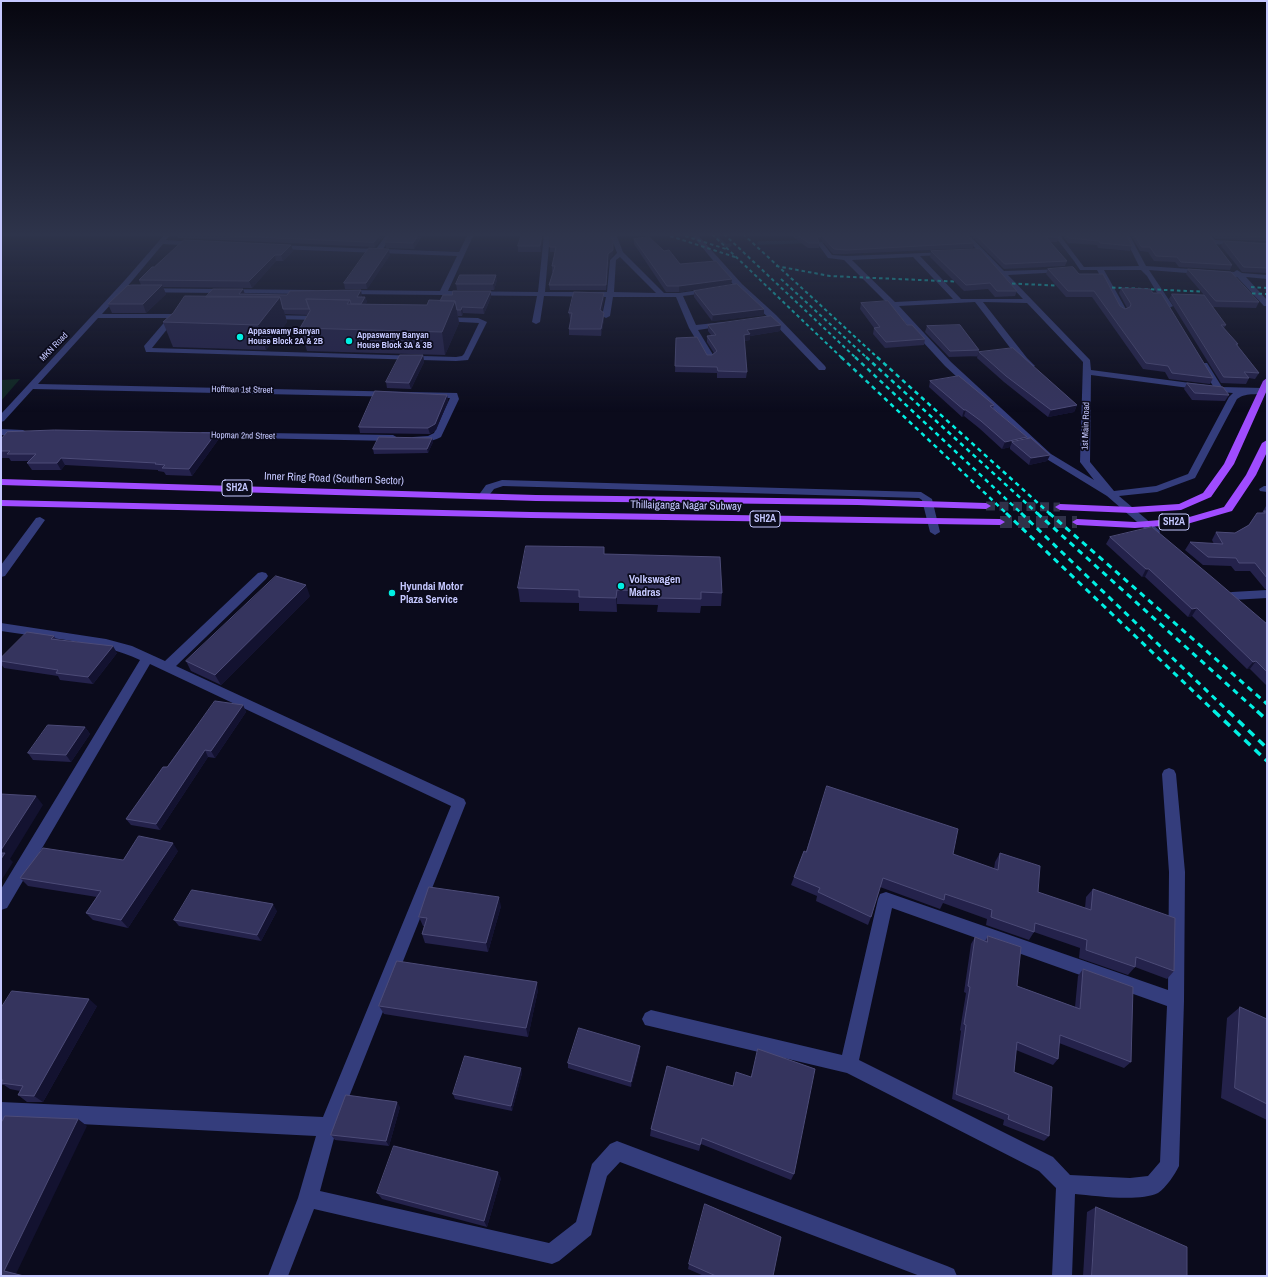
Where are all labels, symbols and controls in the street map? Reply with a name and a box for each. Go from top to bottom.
place label: Appaswamy Banyan House Block 2A & 2B [248,327,323,348]
street label: MKN Road [38,330,70,364]
place label: Appaswamy Banyan House Block 3A & 3B [357,331,432,352]
marker: Appaswamy Banyan House Block 2A & 2B [235,332,245,342]
marker: Appaswamy Banyan House Block 3A & 3B [344,336,354,346]
street label: Hoffman 1st Street [211,384,273,396]
street label: 1st Main Road [1080,402,1092,450]
street label: Hopman 2nd Street [211,430,275,442]
street label: Inner Ring Road (Southern Sector) [264,470,404,488]
road number: SH2A [222,480,252,496]
street label: Thillaiganga Nagar Subway [630,498,742,514]
road number: SH2A [750,511,780,527]
road number: SH2A [1159,514,1189,530]
place label: Volkswagen Madras [629,573,680,599]
place label: Hyundai Motor Plaza Service [400,580,463,606]
marker: Volkswagen Madras [616,581,626,591]
marker: Hyundai Motor Plaza Service [387,588,397,598]

